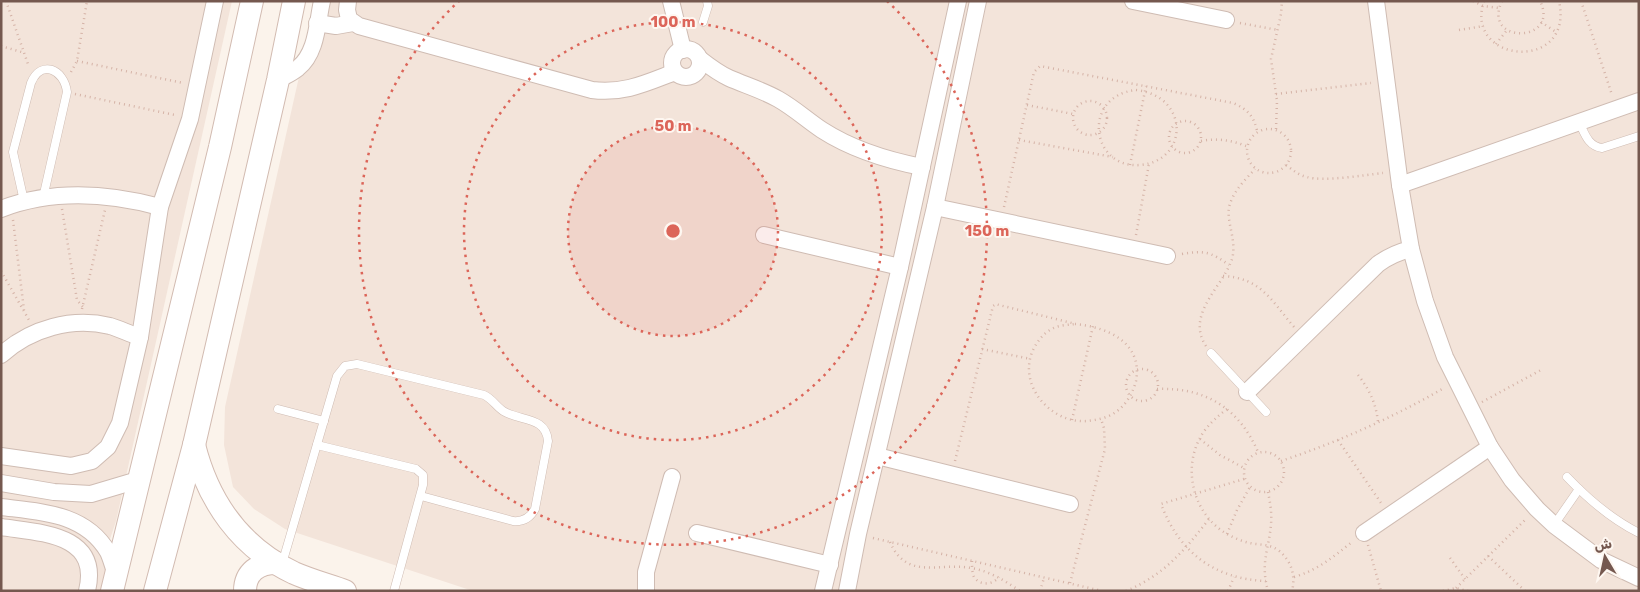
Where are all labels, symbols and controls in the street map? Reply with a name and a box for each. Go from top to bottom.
text: 100 m [651,13,695,31]
text: 50 m [655,117,691,135]
centre of rings [664,222,682,240]
text: 150 m [965,222,1009,240]
north arrow [1580,532,1630,582]
text: ش [1593,535,1613,554]

